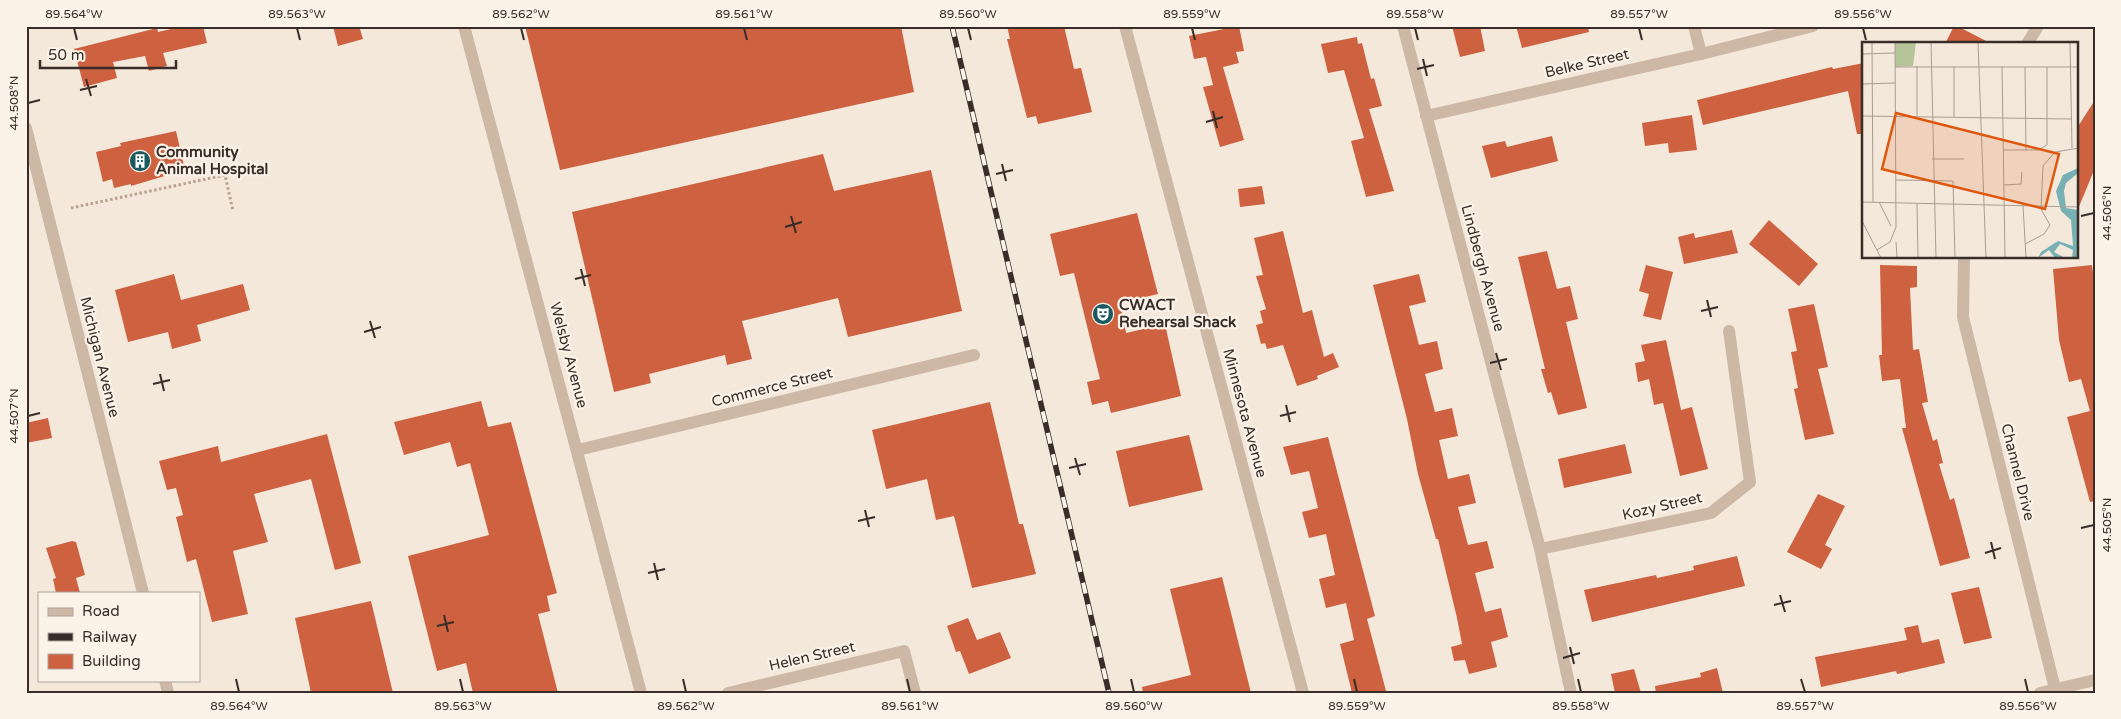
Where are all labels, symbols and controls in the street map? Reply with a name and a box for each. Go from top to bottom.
text: 89.564°W [45,7,103,21]
text: 89.563°W [268,7,326,21]
text: 89.562°W [492,7,550,21]
text: 89.561°W [715,7,773,21]
text: 89.560°W [939,7,997,21]
text: 89.559°W [1163,7,1221,21]
text: 89.558°W [1386,7,1444,21]
text: 89.557°W [1610,7,1668,21]
text: 89.556°W [1834,7,1892,21]
scale bar [40,38,176,70]
inset map [1862,42,2078,259]
street label: Belke Street [1543,45,1631,81]
text: 50 m [48,46,85,64]
text: 44.508°N [7,76,21,130]
place label: Community Animal Hospital [156,143,268,179]
building icon: Community Animal Hospital [128,149,152,173]
text: 44.506°N [2100,186,2114,240]
street label: Lindbergh Avenue [1457,203,1509,333]
street label: Michigan Avenue [76,295,124,419]
place label: CWACT Rehearsal Shack [1119,296,1236,331]
street label: Welsby Avenue [546,300,592,410]
theatre icon: CWACT Rehearsal Shack [1091,302,1115,326]
street label: Minnesota Avenue [1219,347,1271,479]
street label: Commerce Street [710,363,835,411]
text: 44.507°N [7,388,21,444]
street label: Channel Drive [1997,422,2039,522]
street label: Kozy Street [1620,488,1704,524]
text: 44.505°N [2100,498,2114,552]
legend [38,592,200,682]
text: Road [82,602,120,620]
text: Railway [82,628,137,646]
street label: Helen Street [767,637,857,675]
text: Building [82,652,141,670]
text: 89.564°W [210,699,268,713]
text: 89.563°W [434,699,492,713]
text: 89.562°W [657,699,715,713]
text: 89.561°W [881,699,939,713]
text: 89.560°W [1105,699,1163,713]
text: 89.559°W [1328,699,1386,713]
text: 89.558°W [1552,699,1610,713]
text: 89.557°W [1776,699,1834,713]
text: 89.556°W [1999,699,2057,713]

